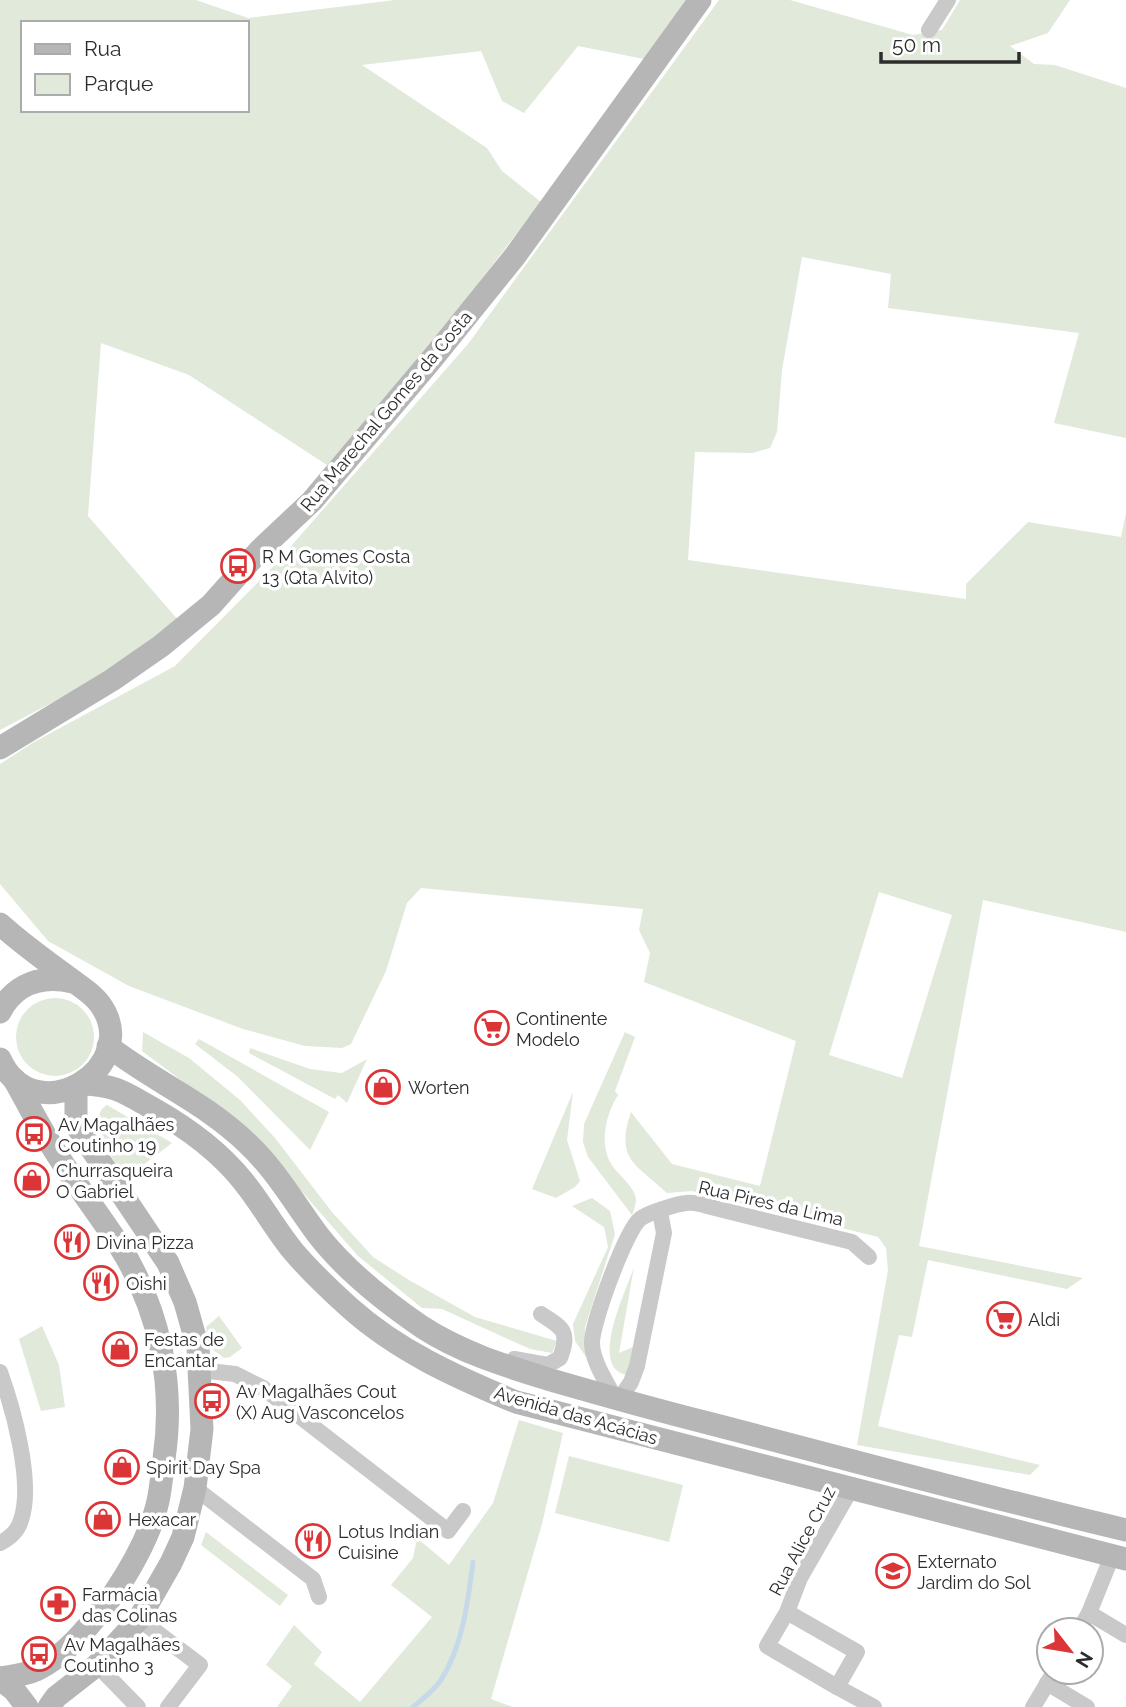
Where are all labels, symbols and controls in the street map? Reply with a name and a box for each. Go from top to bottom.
legend [21,21,248,112]
scale bar [881,21,1019,65]
text: 50 m [892,32,941,57]
text: Rua [84,36,121,61]
text: Parque [84,71,153,96]
street label: Rua Marechal Gomes da Costa [296,307,476,515]
place label: R M Gomes Costa 13 (Qta Alvito) [262,546,410,588]
bus stop icon: R M Gomes Costa 13 (Qta Alvito) [219,547,257,585]
place label: Continente Modelo [516,1008,608,1050]
supermarket icon: Continente Modelo [473,1009,511,1047]
shop icon: Worten [364,1068,402,1106]
place label: Worten [408,1077,470,1098]
place label: Av Magalhães Coutinho 19 [58,1114,174,1156]
bus stop icon: Av Magalhães Coutinho 19 [15,1115,53,1153]
place label: Churrasqueira O Gabriel [56,1160,173,1202]
shop icon: Churrasqueira O Gabriel [13,1161,51,1199]
street label: Rua Pires da Lima [696,1176,846,1230]
restaurant icon: Divina Pizza [53,1223,91,1261]
place label: Divina Pizza [96,1232,194,1253]
restaurant icon: Oishi [82,1264,120,1302]
place label: Oishi [126,1273,167,1294]
supermarket icon: Aldi [985,1300,1023,1338]
place label: Aldi [1028,1309,1060,1330]
place label: Festas de Encantar [144,1329,225,1371]
shop icon: Festas de Encantar [101,1330,139,1368]
place label: Av Magalhães Cout (X) Aug Vasconcelos [236,1381,405,1423]
bus stop icon: Av Magalhães Cout (X) Aug Vasconcelos [193,1382,231,1420]
street label: Avenida das Acácias [492,1382,660,1448]
shop icon: Spirit Day Spa [103,1448,141,1486]
place label: Spirit Day Spa [146,1457,261,1478]
street label: Rua Alice Cruz [764,1483,840,1599]
shop icon: Hexacar [84,1500,122,1538]
place label: Hexacar [128,1509,197,1530]
place label: Lotus Indian Cuisine [338,1521,439,1563]
restaurant icon: Lotus Indian Cuisine [294,1522,332,1560]
place label: Externato Jardim do Sol [917,1551,1031,1593]
school or university icon: Externato Jardim do Sol [874,1552,912,1590]
place label: Farmácia das Colinas [82,1584,177,1626]
pharmacy icon: Farmácia das Colinas [39,1585,77,1623]
north arrow [1035,1616,1105,1686]
place label: Av Magalhães Coutinho 3 [64,1634,180,1676]
bus stop icon: Av Magalhães Coutinho 3 [20,1635,58,1673]
text: N [1071,1648,1098,1672]

